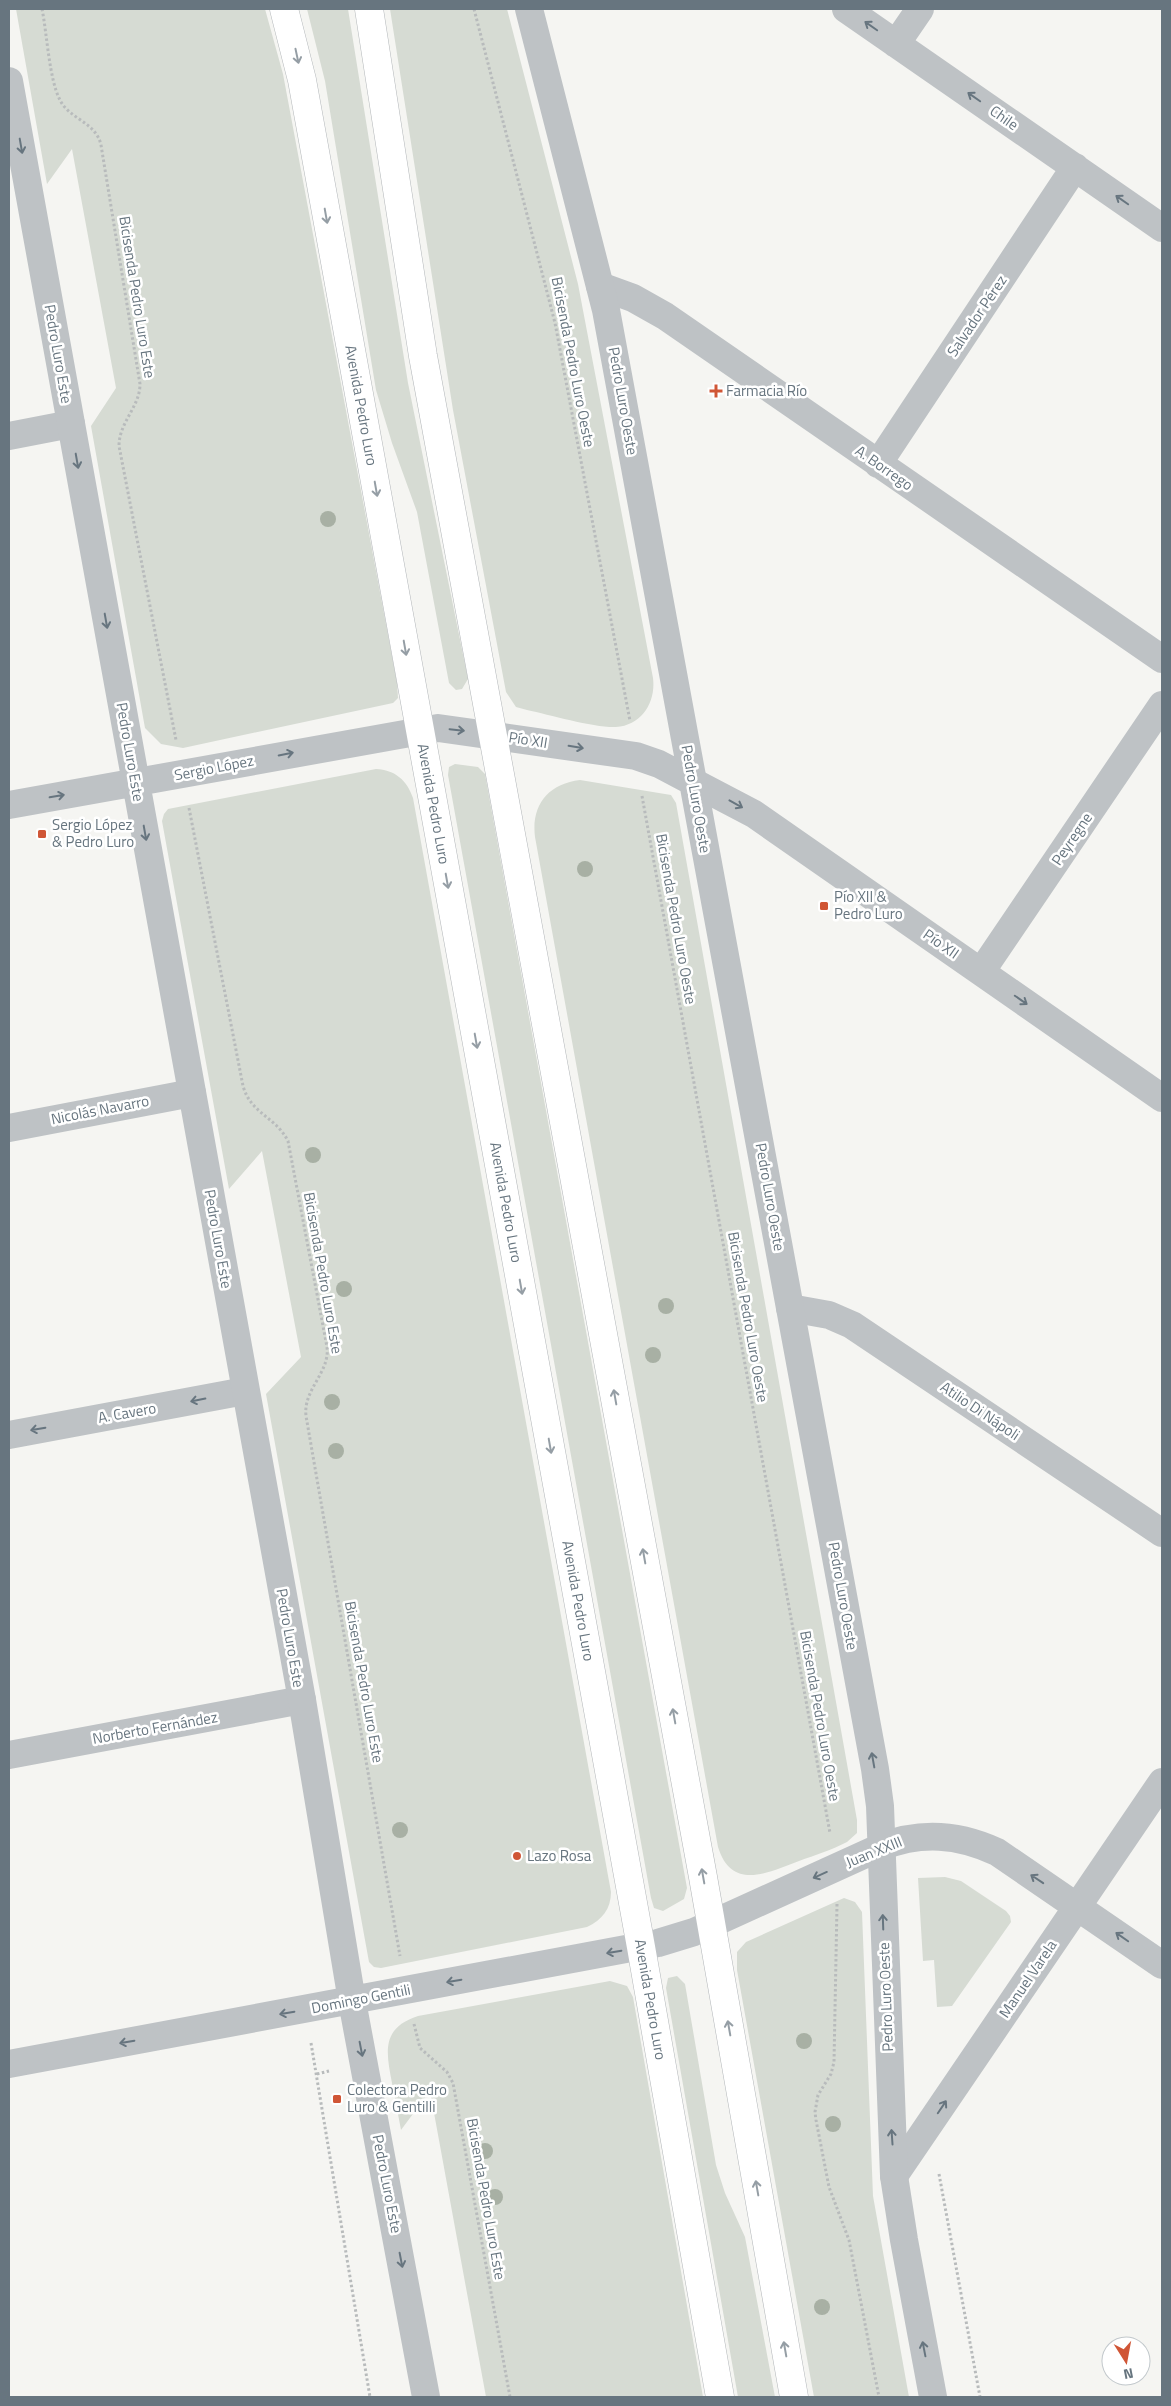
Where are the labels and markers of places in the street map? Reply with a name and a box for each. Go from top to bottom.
place label: Farmacia Río [726,379,807,402]
marker: Farmacia Río [710,385,722,397]
place label: Sergio López & Pedro Luro [52,813,134,853]
marker: Sergio López & Pedro Luro [36,828,48,840]
place label: Pío XII & Pedro Luro [834,885,903,925]
marker: Pío XII & Pedro Luro [818,900,830,912]
place label: Lazo Rosa [527,1844,592,1867]
marker: Lazo Rosa [511,1850,523,1862]
place label: Colectora Pedro Luro & Gentilli [347,2078,447,2118]
marker: Colectora Pedro Luro & Gentilli [331,2093,343,2105]

